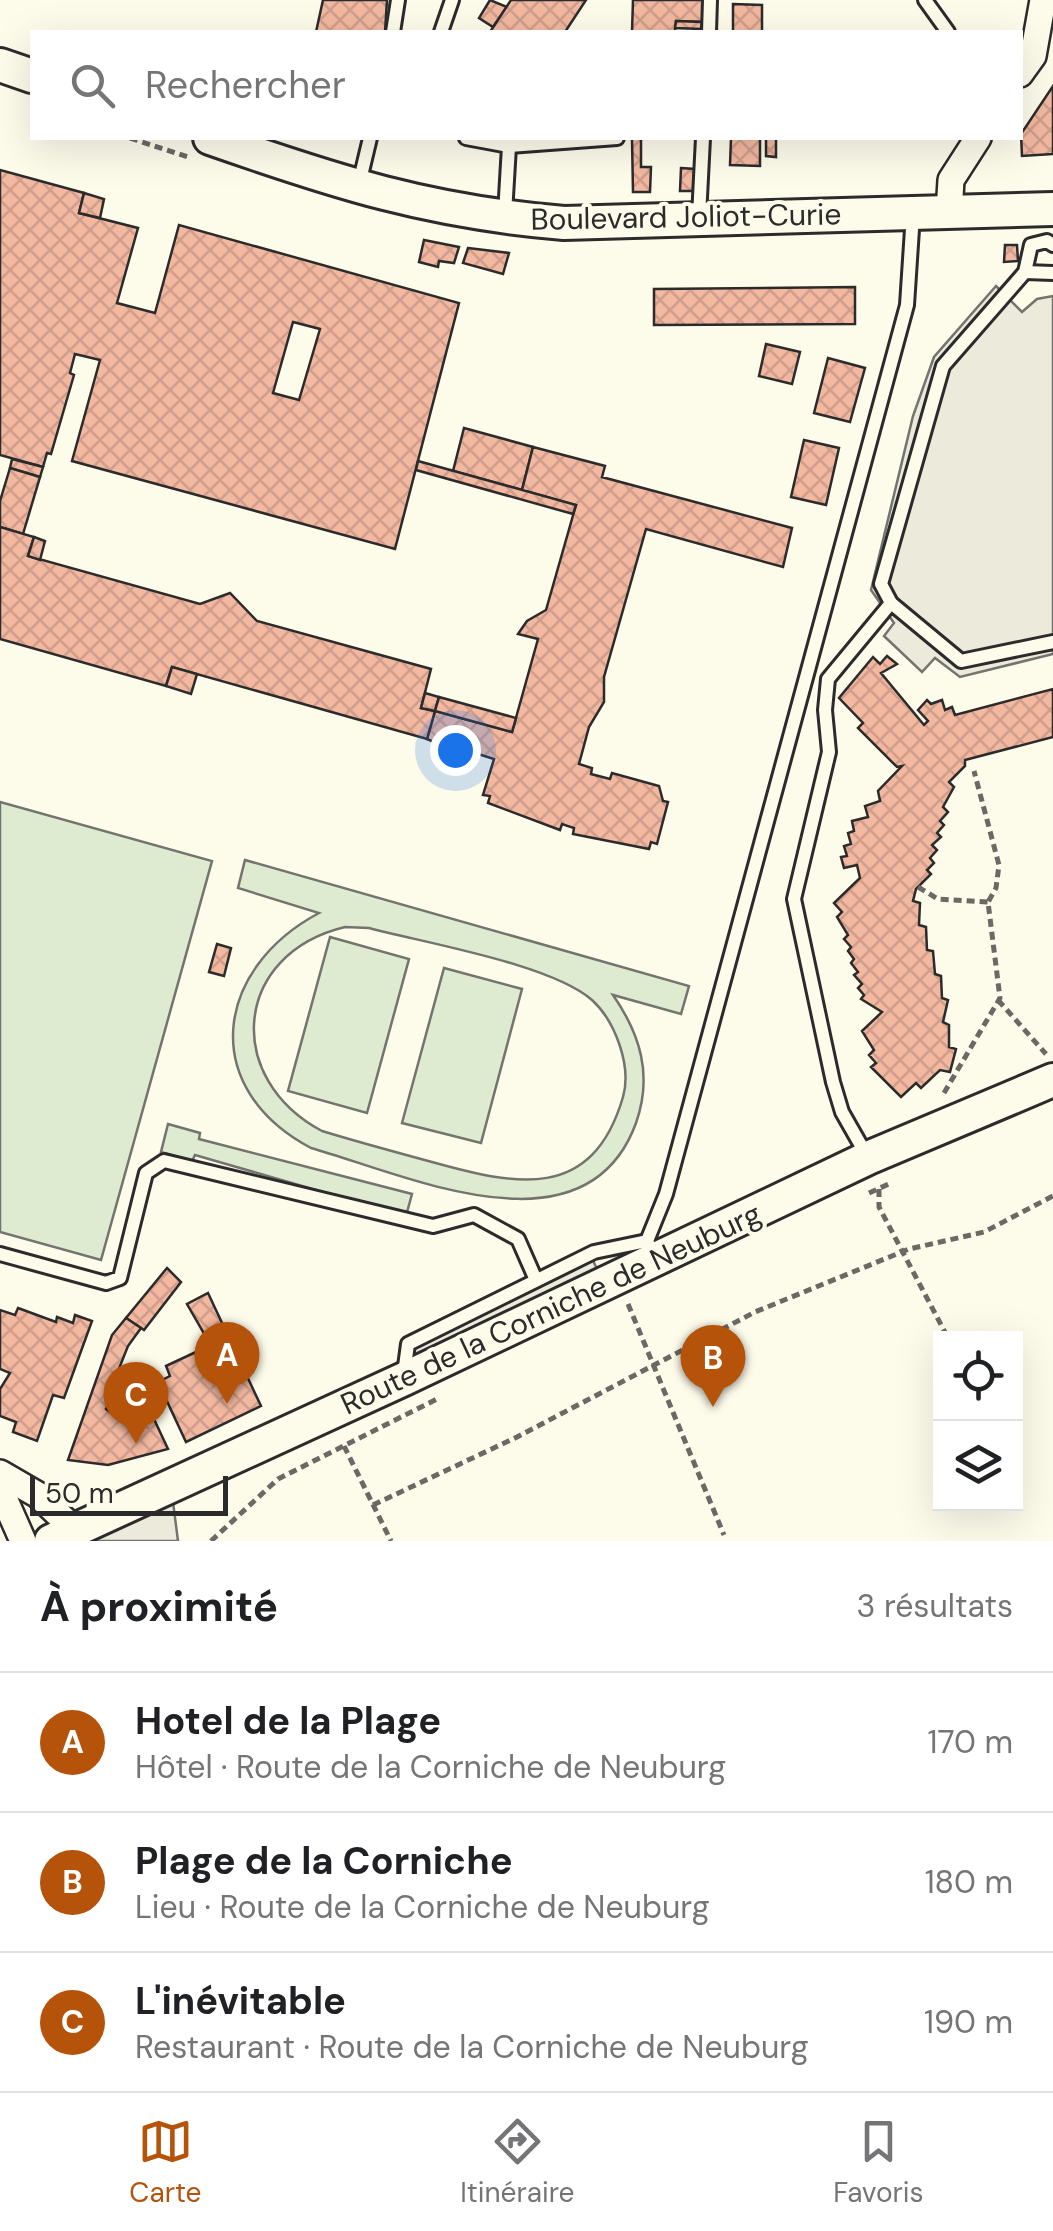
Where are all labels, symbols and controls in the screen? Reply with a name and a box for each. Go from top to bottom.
search box [30,30,1023,140]
icon: search [65,58,120,113]
text: Rechercher [145,60,346,110]
street label: Boulevard Joliot-Curie [530,194,842,239]
your location [430,725,481,776]
street label: Route de la Corniche de Neuburg [334,1194,767,1423]
pin: A [194,1322,260,1404]
pin: B [680,1324,746,1407]
map controls [933,1331,1023,1511]
button: locate [933,1331,1023,1421]
pin: C [104,1362,168,1444]
button: layers [933,1421,1023,1511]
scale bar [30,1471,228,1516]
text: 50 m [45,1475,114,1512]
text: À proximité [40,1579,278,1634]
text: 3 résultats [857,1585,1013,1627]
text: Hotel de la Plage [135,1696,441,1746]
text: A [61,1721,84,1763]
text: 170 m [927,1721,1013,1763]
text: Hôtel · Route de la Corniche de Neuburg [135,1746,726,1788]
text: Plage de la Corniche [135,1836,513,1886]
text: B [62,1861,83,1903]
text: 180 m [925,1861,1013,1903]
text: Lieu · Route de la Corniche de Neuburg [135,1886,710,1928]
text: L'inévitable [135,1976,346,2026]
text: C [61,2001,84,2043]
text: 190 m [924,2001,1013,2043]
text: Restaurant · Route de la Corniche de Neuburg [135,2026,809,2068]
tab: Carte [129,2114,202,2211]
tab: Itinéraire [460,2114,574,2211]
tab: Favoris [833,2114,924,2211]

